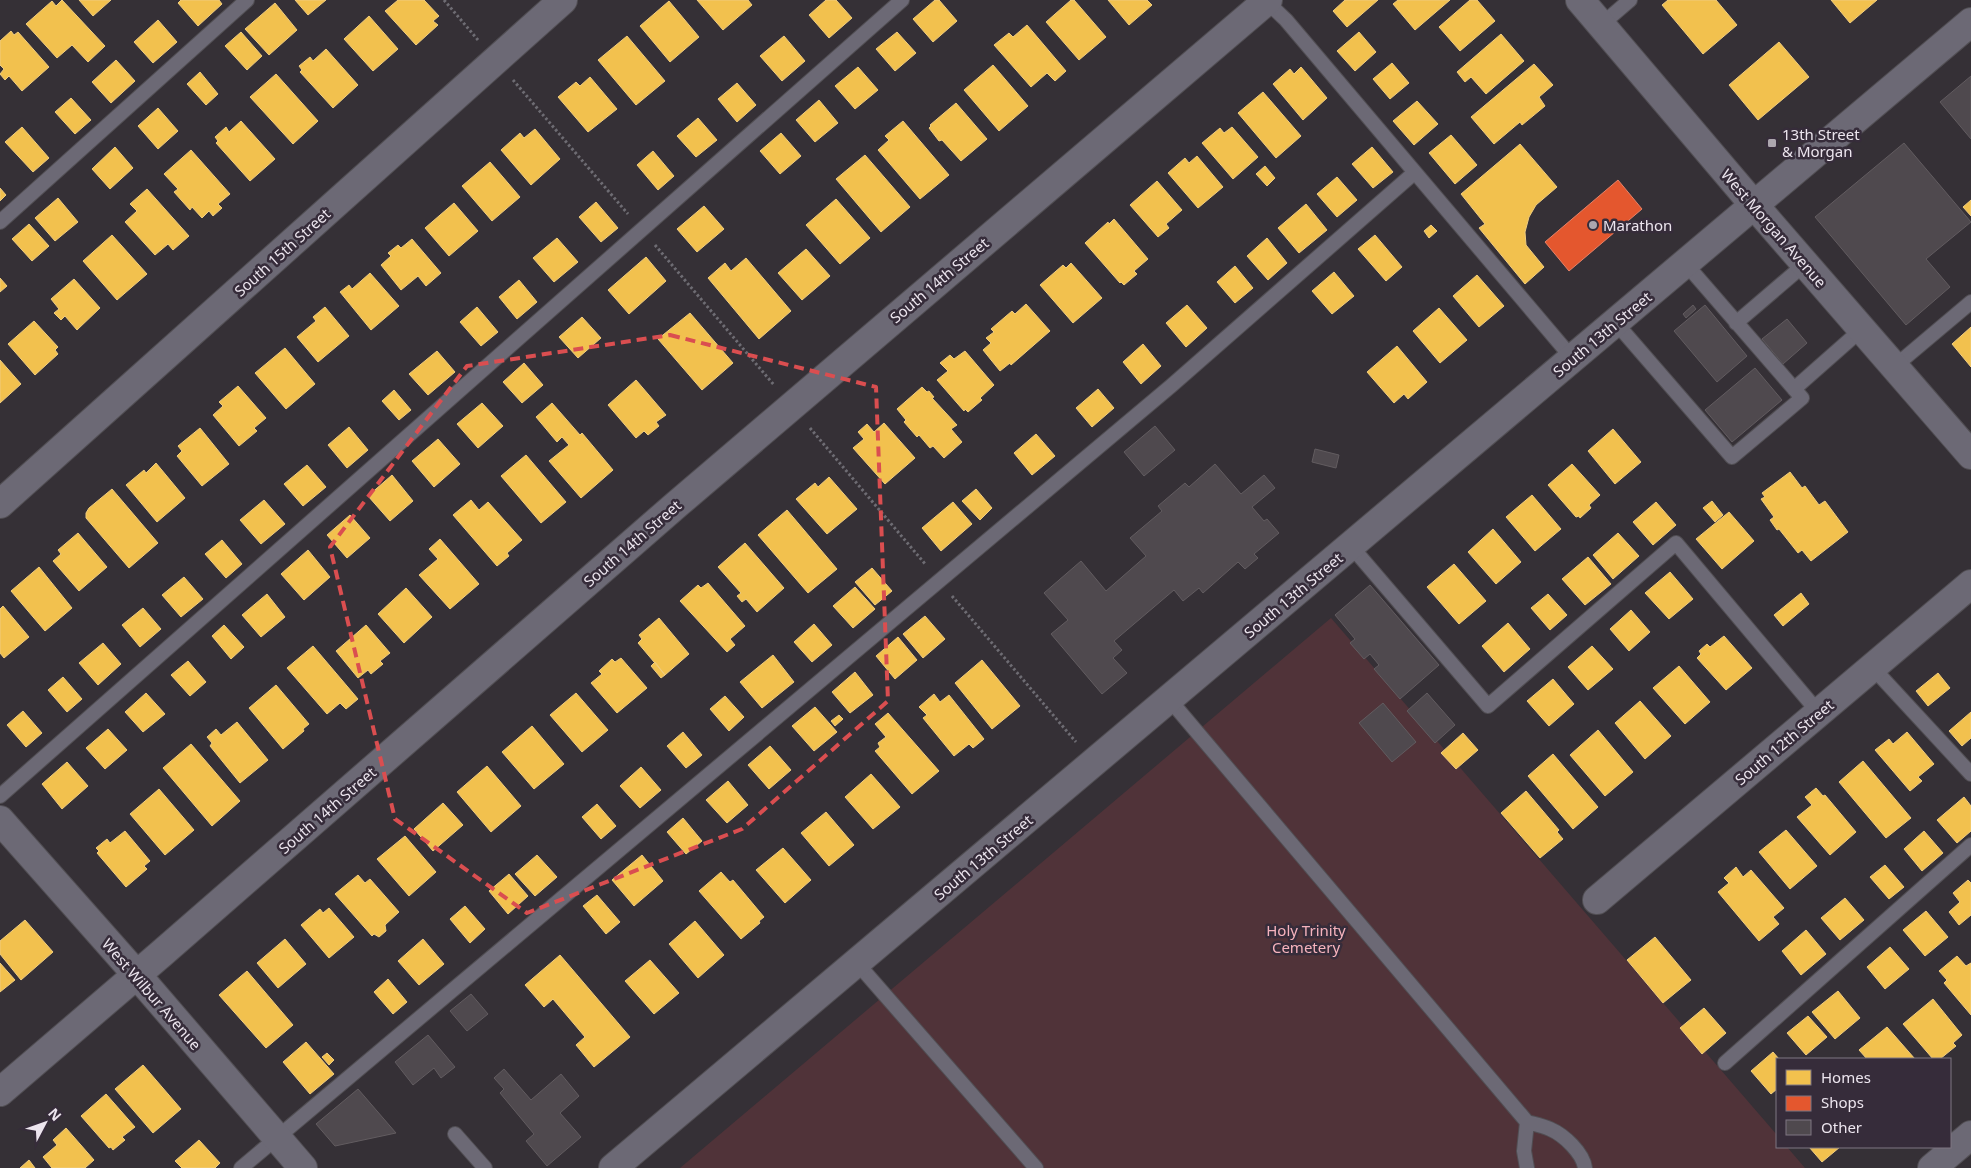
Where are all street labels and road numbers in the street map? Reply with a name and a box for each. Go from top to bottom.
street label: West Morgan Avenue [1717,165,1831,291]
street label: South 15th Street [230,203,335,301]
street label: South 14th Street [886,233,993,327]
street label: South 13th Street [1549,287,1656,381]
street label: South 14th Street [579,495,685,591]
street label: South 13th Street [1240,548,1347,642]
street label: South 12th Street [1731,695,1838,789]
street label: South 14th Street [274,762,380,858]
street label: South 13th Street [930,810,1037,904]
street label: West Wilbur Avenue [98,934,206,1054]

